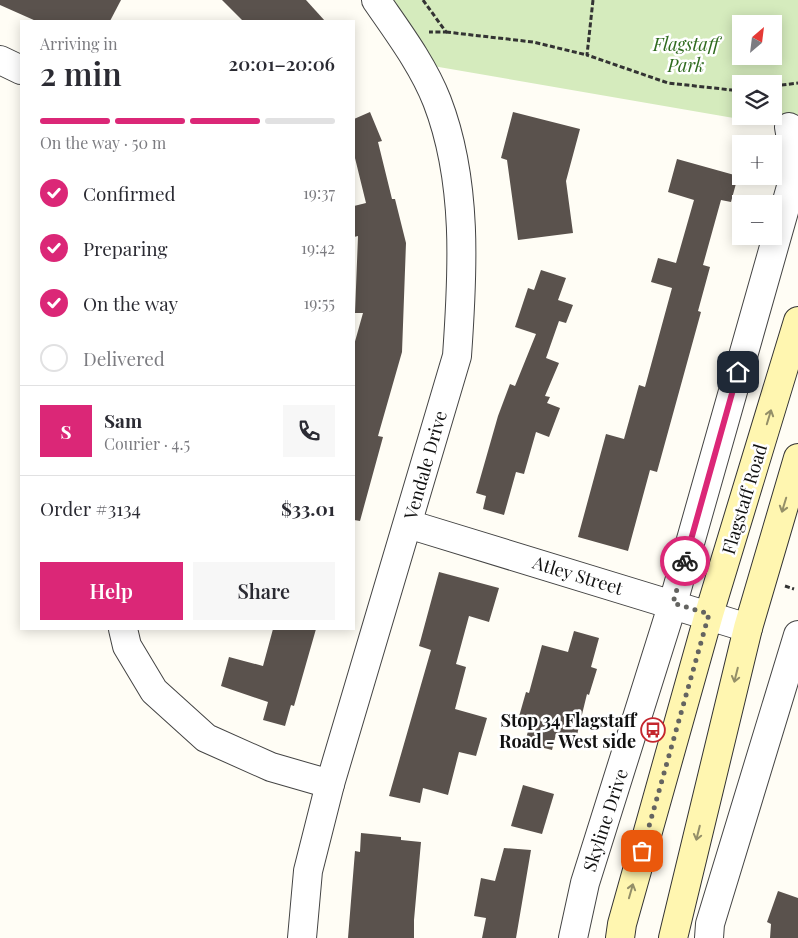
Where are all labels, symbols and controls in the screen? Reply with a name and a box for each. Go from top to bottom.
north arrow [732,15,782,65]
map controls [732,15,782,245]
park label: Flagstaff Park [652,32,722,77]
text: Arriving in [40,33,118,54]
text: 20:01–20:06 [229,50,335,76]
text: 2 min [40,51,122,94]
button: layers [732,75,782,125]
text: On the way · 50 m [40,132,166,153]
button: + [732,135,782,185]
icon: check [40,179,68,207]
text: Confirmed [83,180,176,206]
text: 19:37 [303,182,335,203]
button: − [732,195,782,245]
icon: check [40,234,68,262]
text: Preparing [83,235,168,261]
text: 19:42 [301,237,335,258]
icon: check [40,289,68,317]
text: On the way [83,290,178,316]
text: 19:55 [303,292,335,313]
text: Delivered [83,345,165,371]
pin [717,351,759,393]
icon: home [724,358,752,386]
button: phone [283,405,335,457]
text: Sam [104,407,142,433]
street label: Vendale Drive [398,408,452,523]
one-way arrow [764,409,774,425]
text: S [60,418,72,444]
text: Courier · 4.5 [104,433,190,454]
street label: Flagstaff Road [716,440,772,557]
text: Order #3134 [40,495,141,521]
text: $33.01 [281,495,335,521]
one-way arrow [779,496,789,512]
courier [660,536,710,586]
icon: bike [671,547,699,575]
street label: Atley Street [529,550,627,600]
button: Help [40,562,183,620]
button: Share [193,562,335,620]
one-way arrow [731,666,740,682]
place label: Stop 34 Flagstaff Road - West side [499,708,638,753]
bus stop icon: Stop 34 Flagstaff Road - West side [640,717,666,743]
street label: Skyline Drive [577,765,633,875]
one-way arrow [693,824,702,840]
pin [621,830,663,872]
icon: bag [628,837,656,865]
one-way arrow [627,883,637,899]

